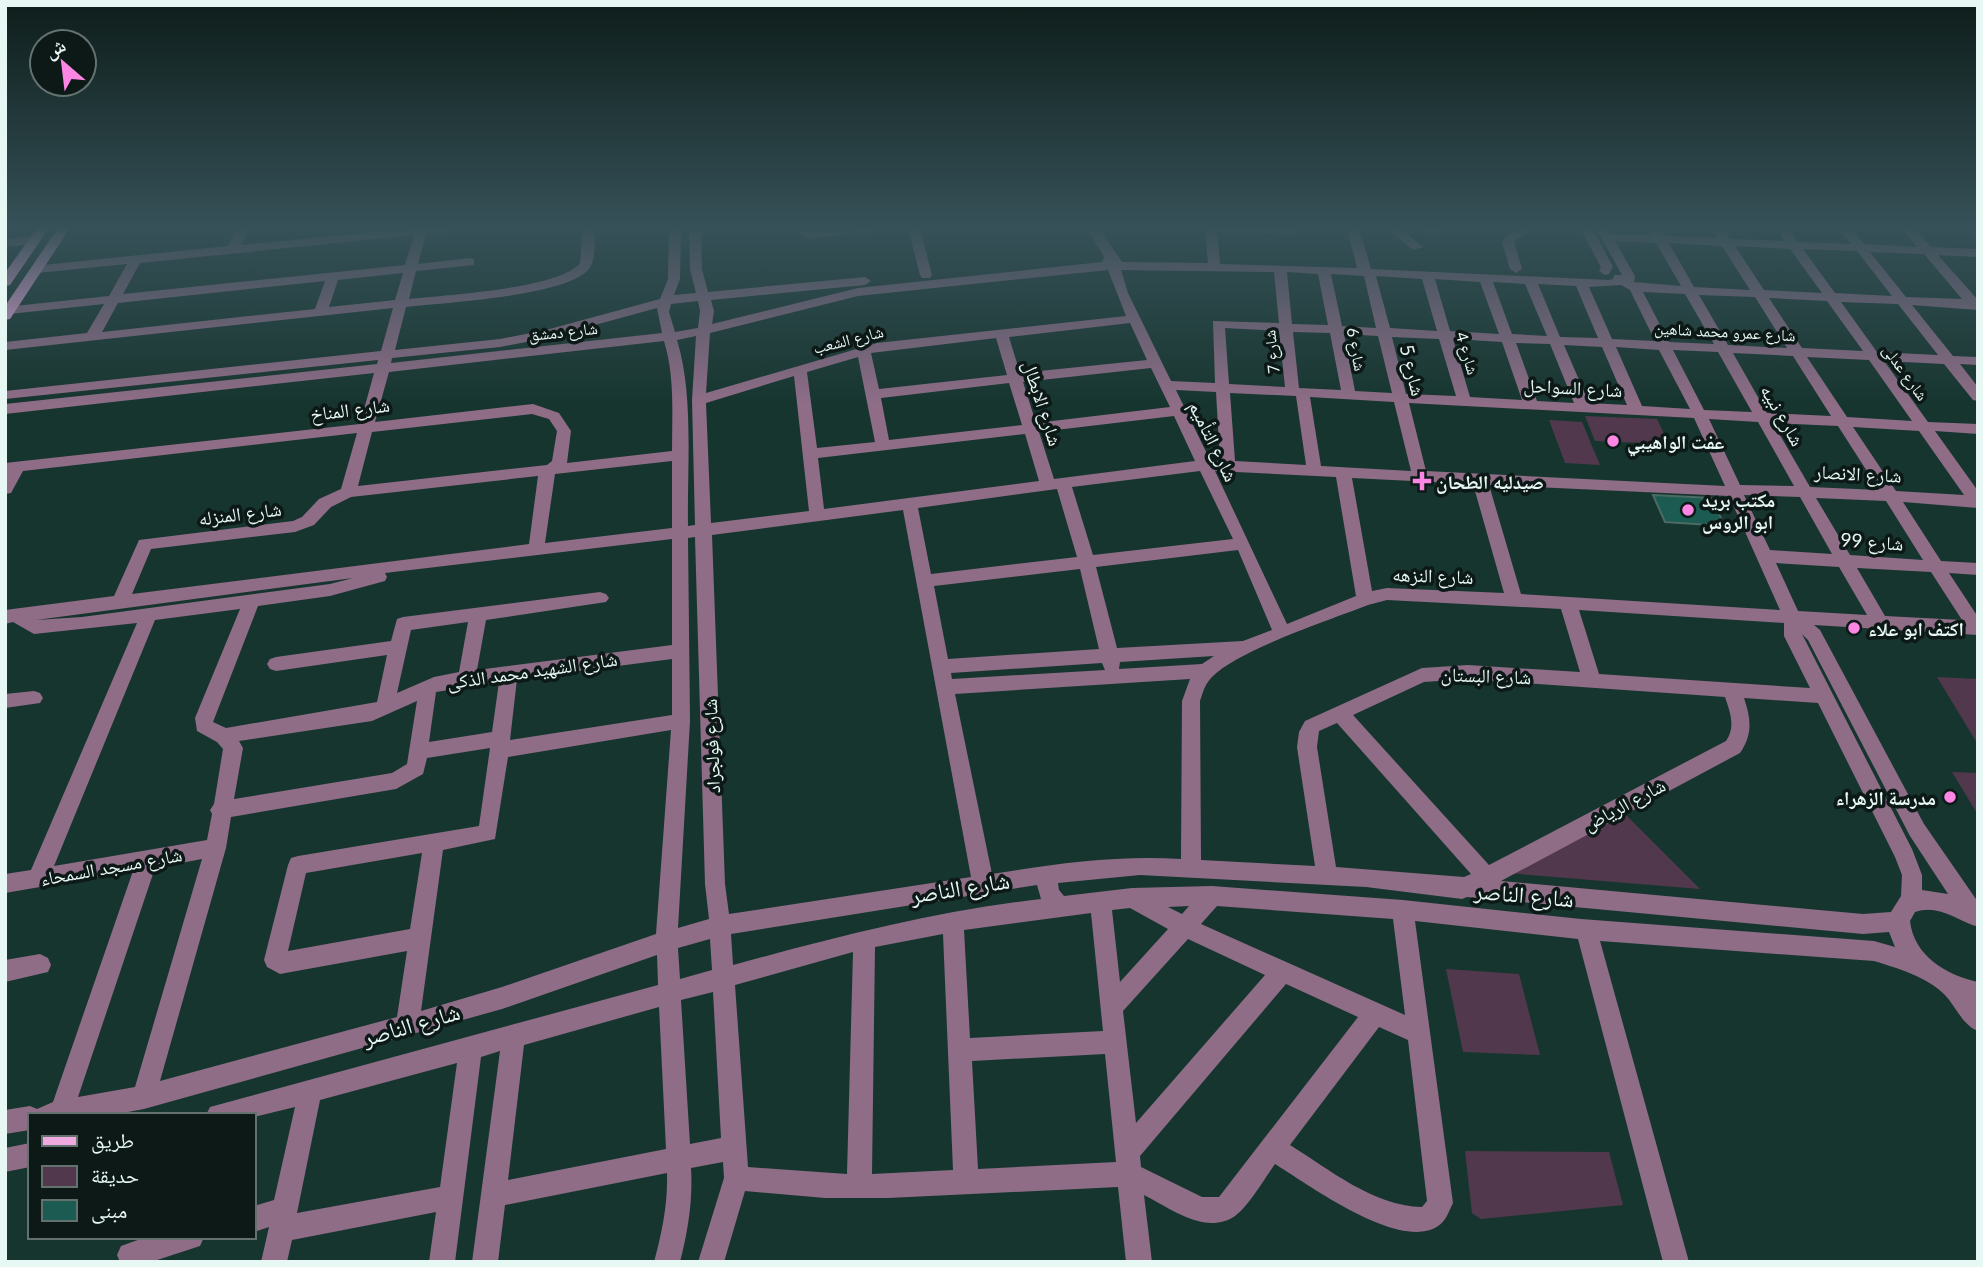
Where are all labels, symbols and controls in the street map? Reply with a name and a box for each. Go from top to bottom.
north arrow [28,28,98,98]
text: ش [40,33,70,63]
street label: شارع دمشق [528,318,599,346]
street label: شارع عمرو محمد شاهين [1654,318,1796,346]
street label: شارع الشعب [811,321,886,359]
street label: شارع 6 [1342,326,1371,373]
street label: شارع 7 [1259,329,1285,375]
street label: شارع 4 [1451,329,1483,377]
street label: شارع عدلى [1878,340,1933,405]
street label: شارع 5 [1395,342,1430,398]
street label: شارع الابطال [1017,357,1068,449]
street label: شارع السواحل [1523,373,1623,402]
street label: شارع نبيه [1755,380,1810,450]
street label: شارع المناخ [309,393,391,426]
street label: شارع التأميم [1183,397,1243,486]
place label: عفت الواهيبي [1627,430,1724,457]
marker: عفت الواهيبي [1605,433,1621,449]
street label: شارع الانصار [1813,459,1902,488]
place label: صيدليه الطحان [1436,470,1544,494]
marker: صيدليه الطحان [1414,473,1430,489]
place label: مكتب بريد ابو الروس [1702,488,1775,534]
street label: شارع المنزله [197,497,283,530]
marker: مكتب بريد ابو الروس [1680,502,1696,518]
street label: شارع 99 [1840,527,1904,556]
street label: شارع النزهه [1392,562,1474,589]
place label: اكتف ابو علاء [1868,617,1964,640]
marker: اكتف ابو علاء [1846,620,1862,636]
street label: شارع الشهيد محمد الذكى [445,647,619,694]
street label: شارع البستان [1440,662,1532,689]
street label: شارع فولجراد [698,698,725,794]
street label: شارع الرياض [1579,773,1669,836]
place label: مدرسة الزهراء [1836,786,1936,809]
marker: مدرسة الزهراء [1942,789,1958,805]
street label: شارع مسجد السمحاء [38,842,184,891]
street label: شارع الناصر [907,865,1012,911]
street label: شارع الناصر [1472,876,1575,914]
street label: شارع الناصر [358,997,463,1053]
legend [28,1113,256,1239]
text: طريق [91,1127,134,1154]
text: حديقة [91,1162,139,1187]
text: مبنى [91,1197,127,1224]

